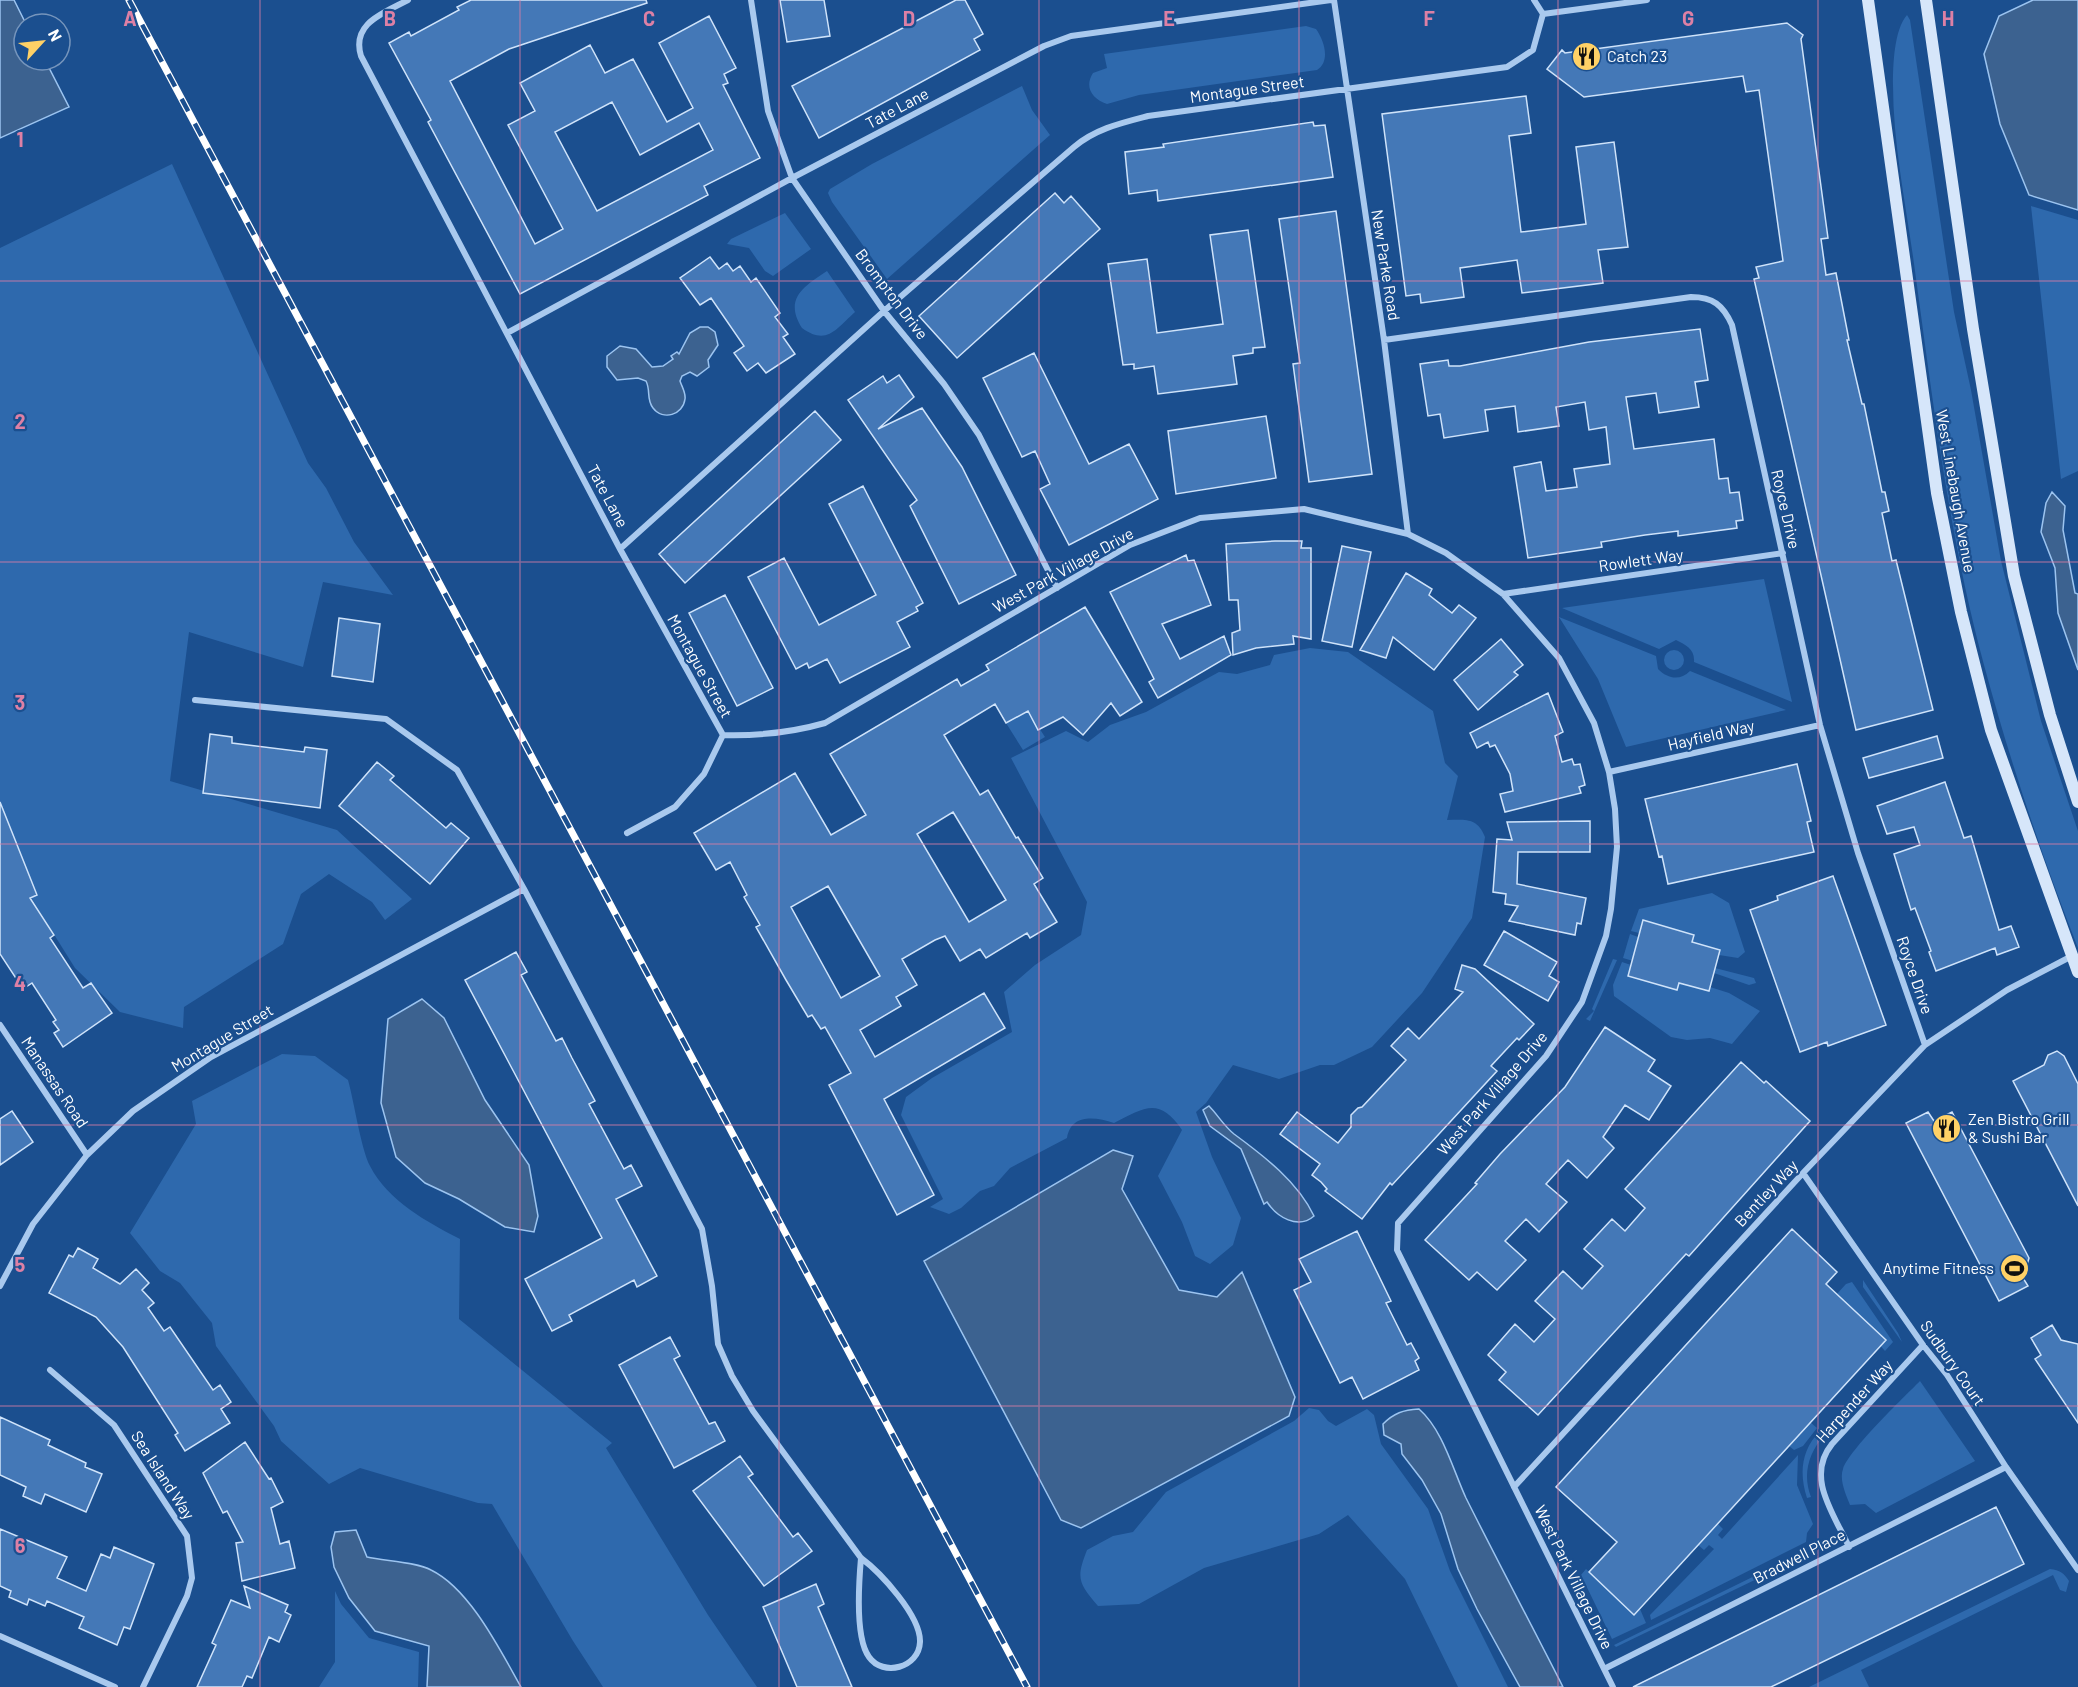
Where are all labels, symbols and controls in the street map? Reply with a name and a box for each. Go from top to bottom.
text: A [123,6,137,30]
text: B [384,6,396,30]
text: C [643,6,655,30]
text: D [903,6,915,30]
text: E [1163,6,1175,30]
text: F [1423,6,1435,30]
text: G [1682,6,1694,30]
text: H [1942,6,1954,30]
north arrow [12,12,72,72]
text: N [45,26,67,44]
restaurant icon: Catch 23 [1570,40,1602,72]
place label: Catch 23 [1607,46,1667,65]
street label: Montague Street [1188,71,1305,106]
street label: Tate Lane [862,83,932,132]
text: 1 [16,127,24,151]
street label: New Parke Road [1368,208,1405,322]
street label: Brompton Drive [852,245,933,343]
street label: West Linebaugh Avenue [1933,408,1980,574]
text: 2 [14,409,26,433]
street label: Tate Lane [584,461,633,531]
street label: Royce Drive [1768,467,1805,550]
street label: West Park Village Drive [989,523,1136,616]
street label: Rowlett Way [1597,544,1685,575]
street label: Montague Street [664,611,737,721]
text: 3 [15,690,25,714]
street label: Hayfield Way [1666,715,1757,754]
street label: Royce Drive [1893,933,1938,1016]
text: 4 [14,971,26,995]
street label: Montague Street [167,1000,276,1075]
street label: West Park Village Drive [1433,1027,1551,1159]
street label: Manassas Road [18,1032,93,1131]
place label: Zen Bistro Grill & Sushi Bar [1968,1109,2070,1146]
restaurant icon: Zen Bistro Grill & Sushi Bar [1931,1112,1963,1144]
street label: Bentley Way [1730,1155,1802,1230]
text: 5 [15,1252,26,1276]
sports icon: Anytime Fitness [1999,1252,2031,1284]
place label: Anytime Fitness [1883,1258,1994,1277]
street label: Sudbury Court [1917,1316,1990,1409]
street label: Harpender Way [1811,1355,1896,1446]
street label: Sea Island Way [128,1427,200,1523]
street label: West Park Village Drive [1531,1502,1618,1652]
street label: Bradwell Place [1749,1524,1848,1587]
text: 6 [15,1533,26,1557]

